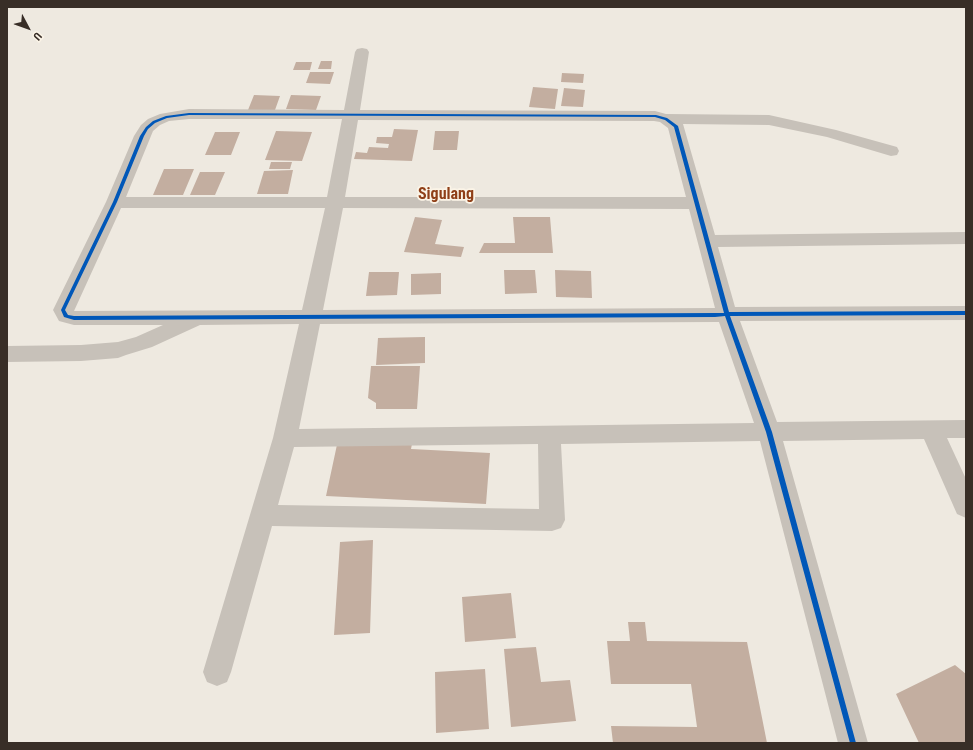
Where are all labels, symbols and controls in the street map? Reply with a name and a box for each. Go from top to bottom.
north arrow [8,8,48,48]
text: U [30,30,44,43]
district label: Sigulang [418,185,474,205]

